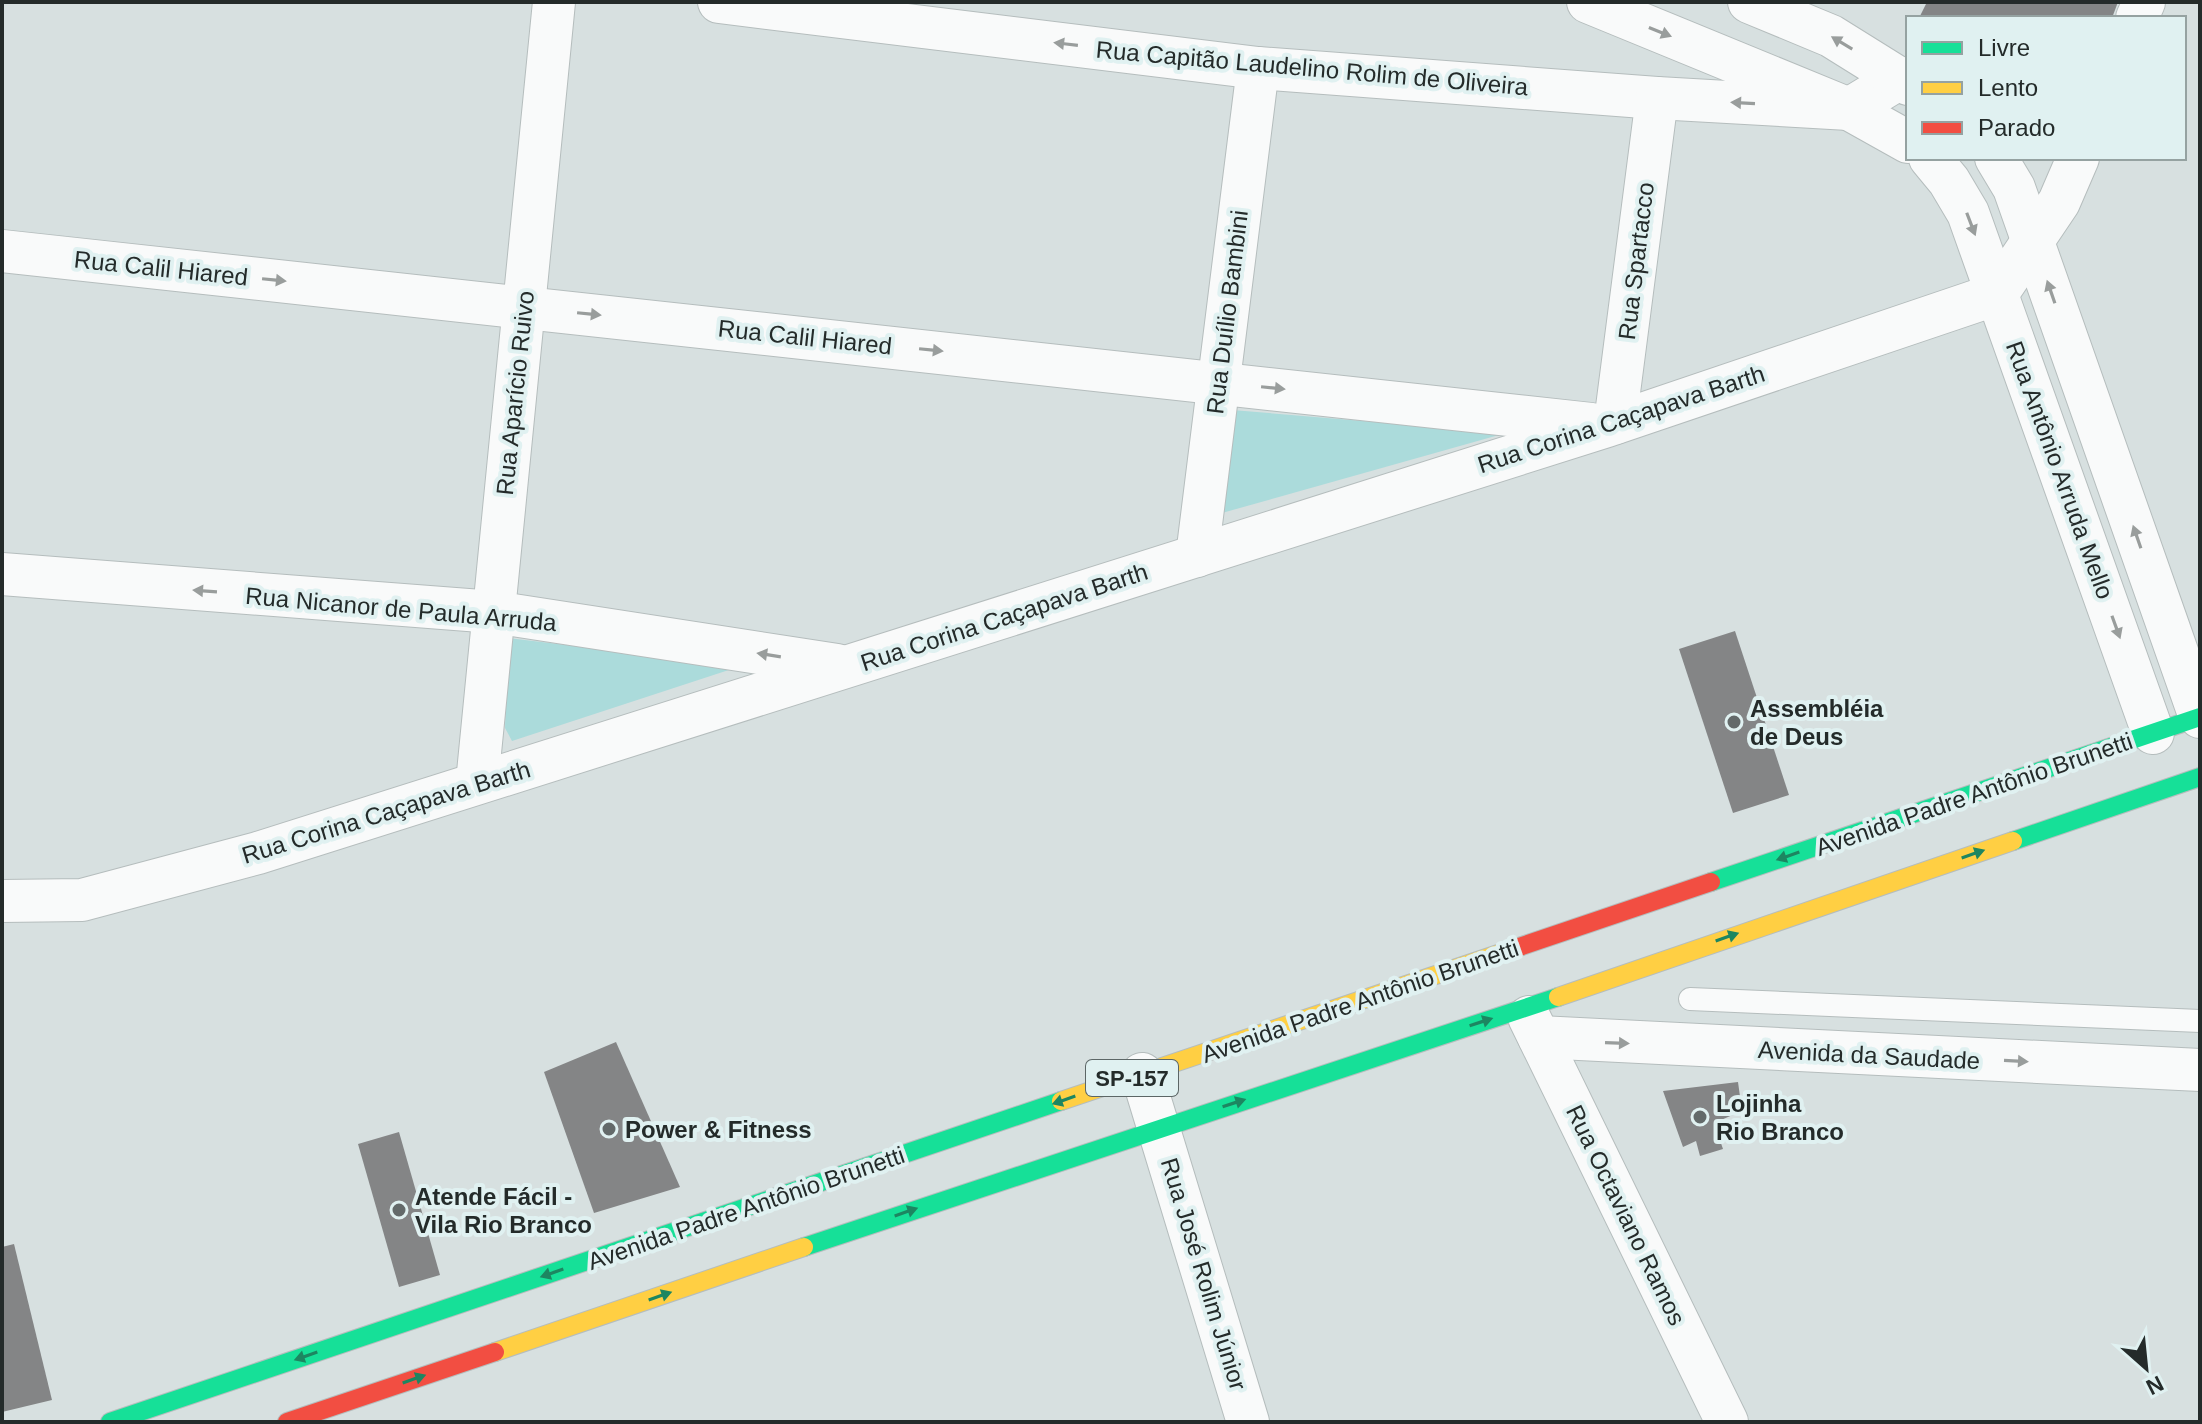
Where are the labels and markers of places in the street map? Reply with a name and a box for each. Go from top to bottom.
place label: Assembléia de Deus [1750,695,1884,750]
marker: Assembléia de Deus [1725,713,1743,731]
place label: Lojinha Rio Branco [1716,1090,1844,1145]
marker: Lojinha Rio Branco [1691,1108,1709,1126]
place label: Power & Fitness [625,1116,812,1143]
marker: Power & Fitness [600,1120,618,1138]
place label: Atende Fácil - Vila Rio Branco [415,1183,592,1238]
marker: Atende Fácil - Vila Rio Branco [390,1201,408,1219]

